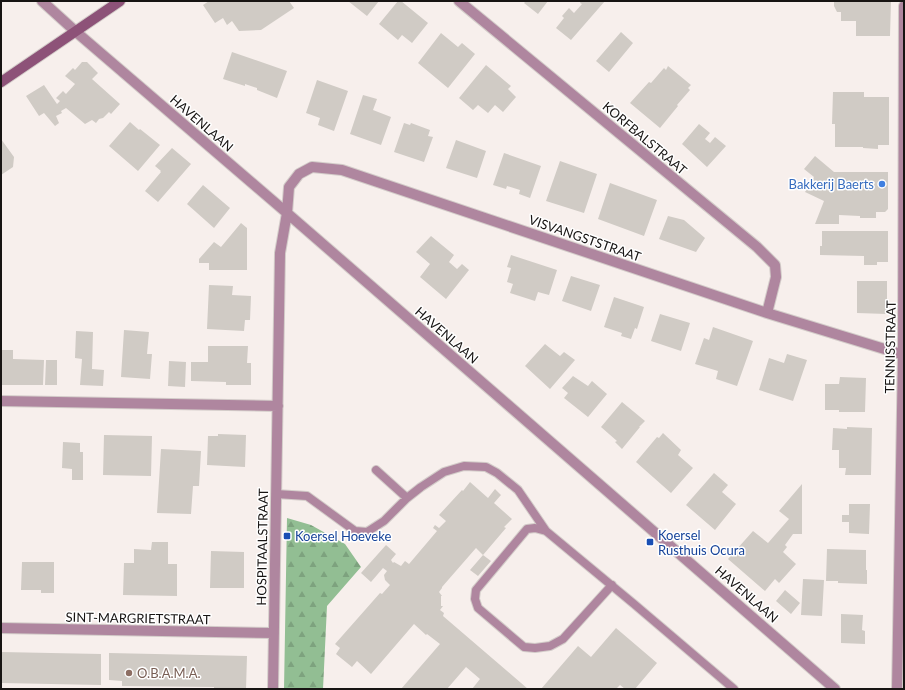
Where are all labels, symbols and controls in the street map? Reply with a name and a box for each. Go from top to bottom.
street label: HAVENLAAN [167,91,237,155]
street label: KORFBALSTRAAT [600,98,691,178]
place label: Bakkerij Baerts [789,176,874,192]
marker: Bakkerij Baerts [877,179,887,189]
street label: VISVANGSTSTRAAT [527,211,643,265]
street label: TENNISSTRAAT [881,300,899,394]
street label: HAVENLAAN [412,303,482,367]
street label: HOSPITAALSTRAAT [253,488,271,606]
place label: Koersel Rusthuis Ocura [658,527,745,558]
place label: Koersel Hoeveke [295,528,391,544]
marker: Koersel Hoeveke [282,531,292,541]
marker: Koersel Rusthuis Ocura [645,537,655,547]
street label: HAVENLAAN [712,562,782,626]
street label: SINT-MARGRIETSTRAAT [65,609,211,627]
place label: O.B.A.M.A. [137,665,201,681]
marker: O.B.A.M.A. [124,668,134,678]

